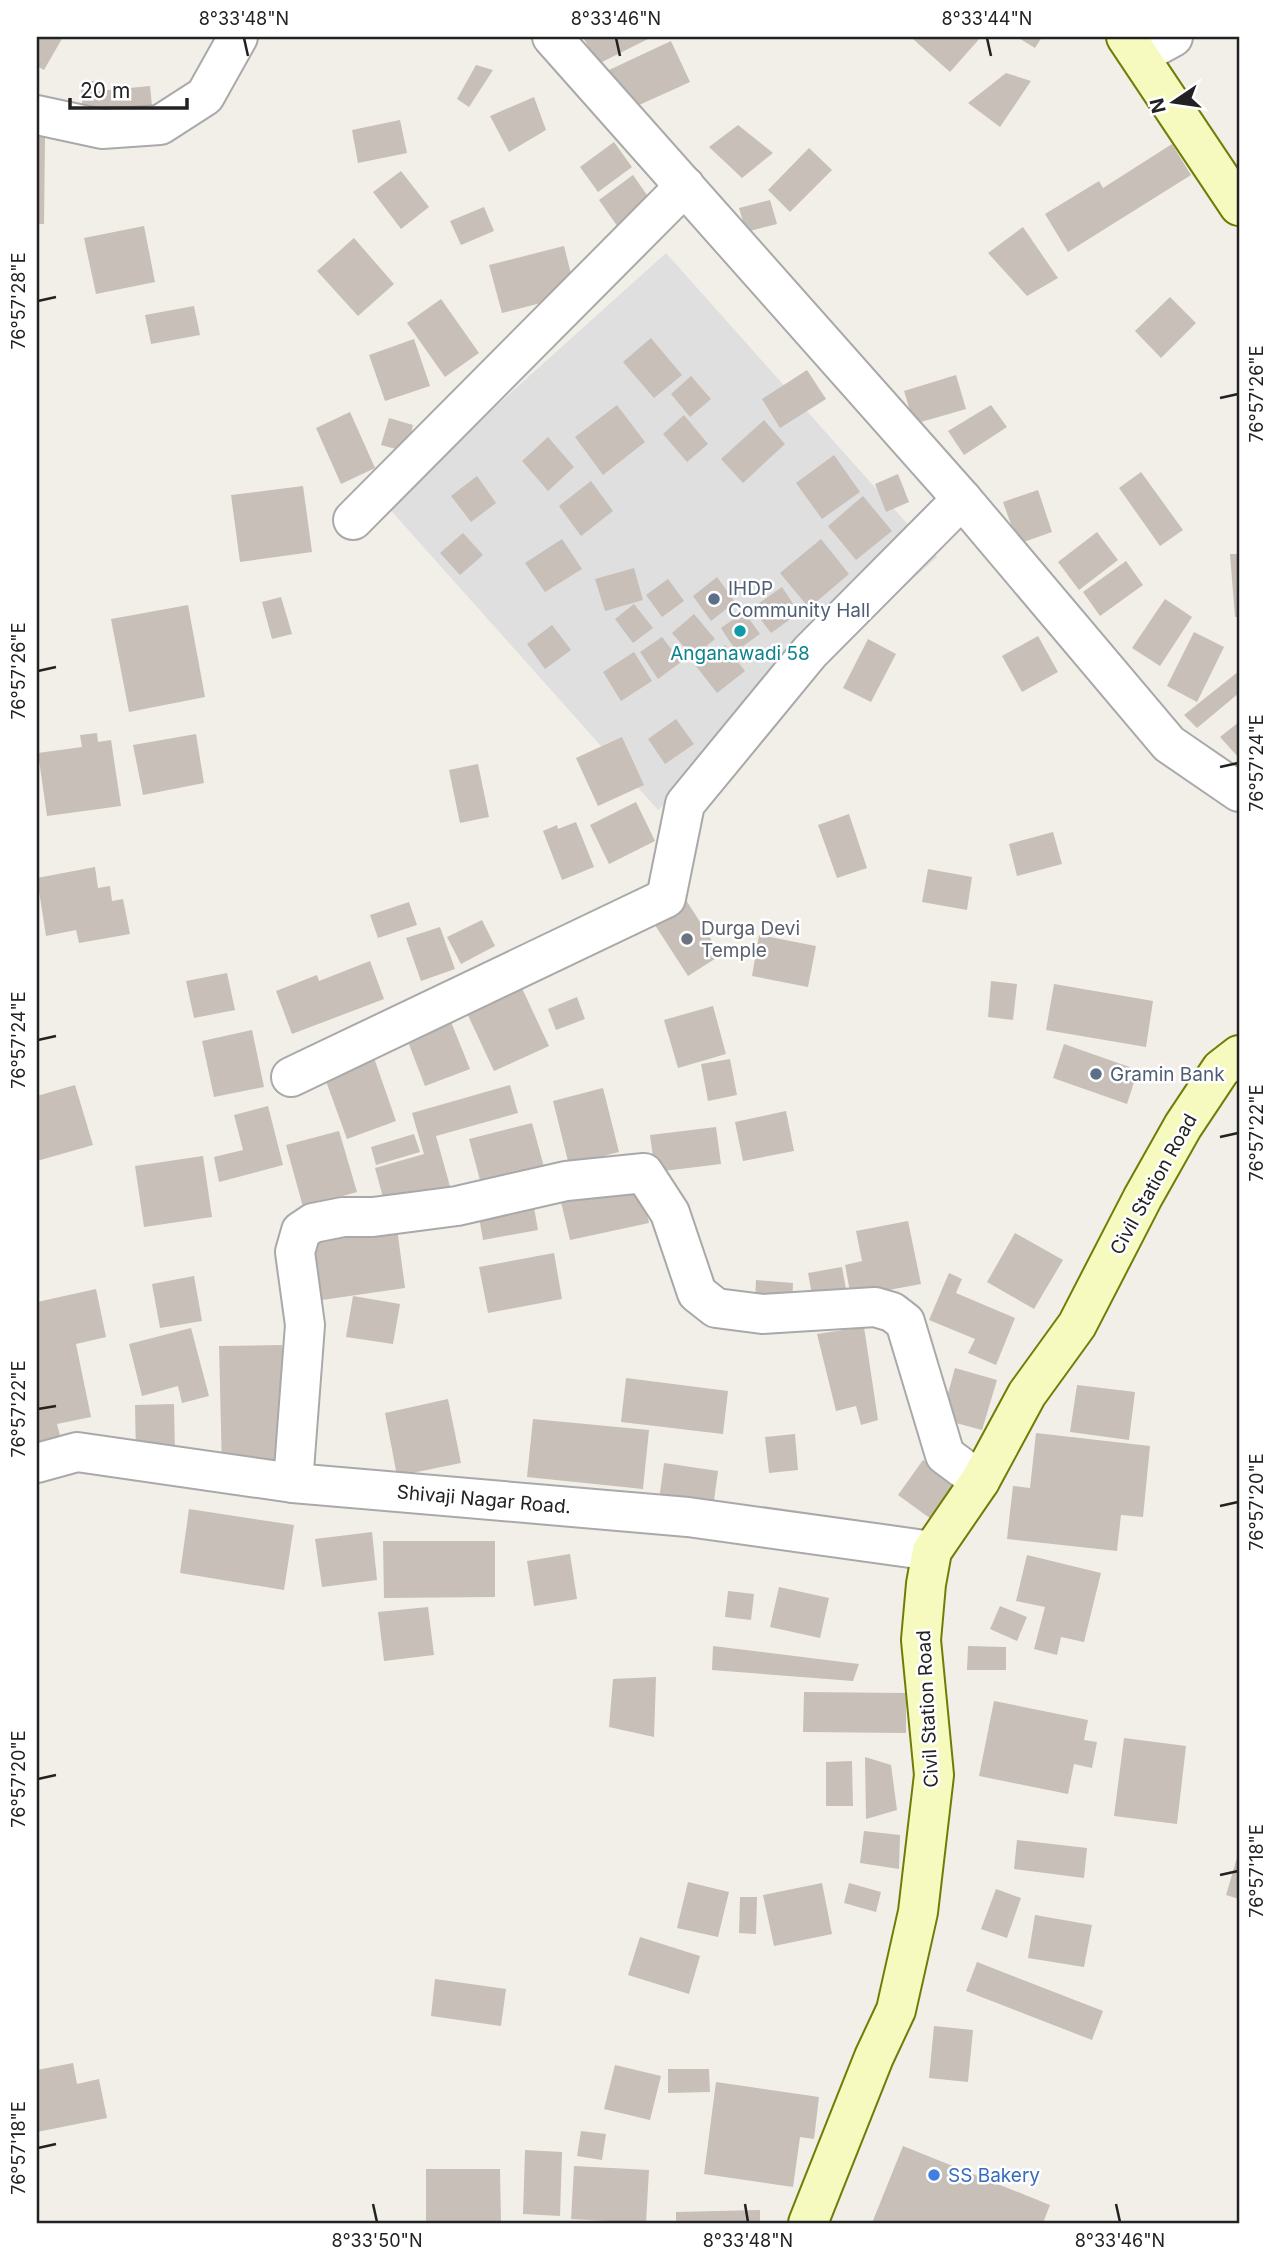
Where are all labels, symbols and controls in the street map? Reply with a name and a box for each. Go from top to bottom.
text: 8°33'48"N [199,8,289,29]
text: 8°33'46"N [571,8,661,29]
text: 8°33'44"N [942,8,1032,29]
scale bar [70,66,187,110]
north arrow [1140,66,1210,136]
text: 20 m [80,78,130,103]
text: N [1145,96,1171,115]
text: 76°57'28"E [8,252,29,350]
text: 76°57'26"E [1246,345,1267,443]
place label: IHDP Community Hall [728,577,870,622]
marker: IHDP Community Hall [706,591,722,607]
text: 76°57'26"E [8,622,29,720]
marker: Anganawadi 58 [732,623,748,639]
place label: Anganawadi 58 [670,642,810,665]
text: 76°57'24"E [1246,714,1267,812]
place label: Durga Devi Temple [701,917,800,962]
marker: Durga Devi Temple [679,931,695,947]
text: 76°57'24"E [8,991,29,1089]
place label: Gramin Bank [1110,1063,1225,1086]
marker: Gramin Bank [1088,1066,1104,1082]
text: 76°57'22"E [1246,1085,1267,1181]
street label: Civil Station Road [1105,1110,1202,1259]
text: 76°57'22"E [8,1361,29,1457]
text: 76°57'20"E [1246,1453,1267,1551]
street label: Shivaji Nagar Road. [396,1480,572,1519]
street label: Civil Station Road [912,1630,943,1788]
text: 76°57'20"E [8,1730,29,1828]
text: 76°57'18"E [1246,1824,1267,1918]
text: 76°57'18"E [8,2101,29,2195]
place label: SS Bakery [948,2164,1040,2187]
marker: SS Bakery [926,2167,942,2183]
text: 8°33'50"N [332,2230,422,2251]
text: 8°33'48"N [703,2230,793,2251]
text: 8°33'46"N [1075,2230,1165,2251]

